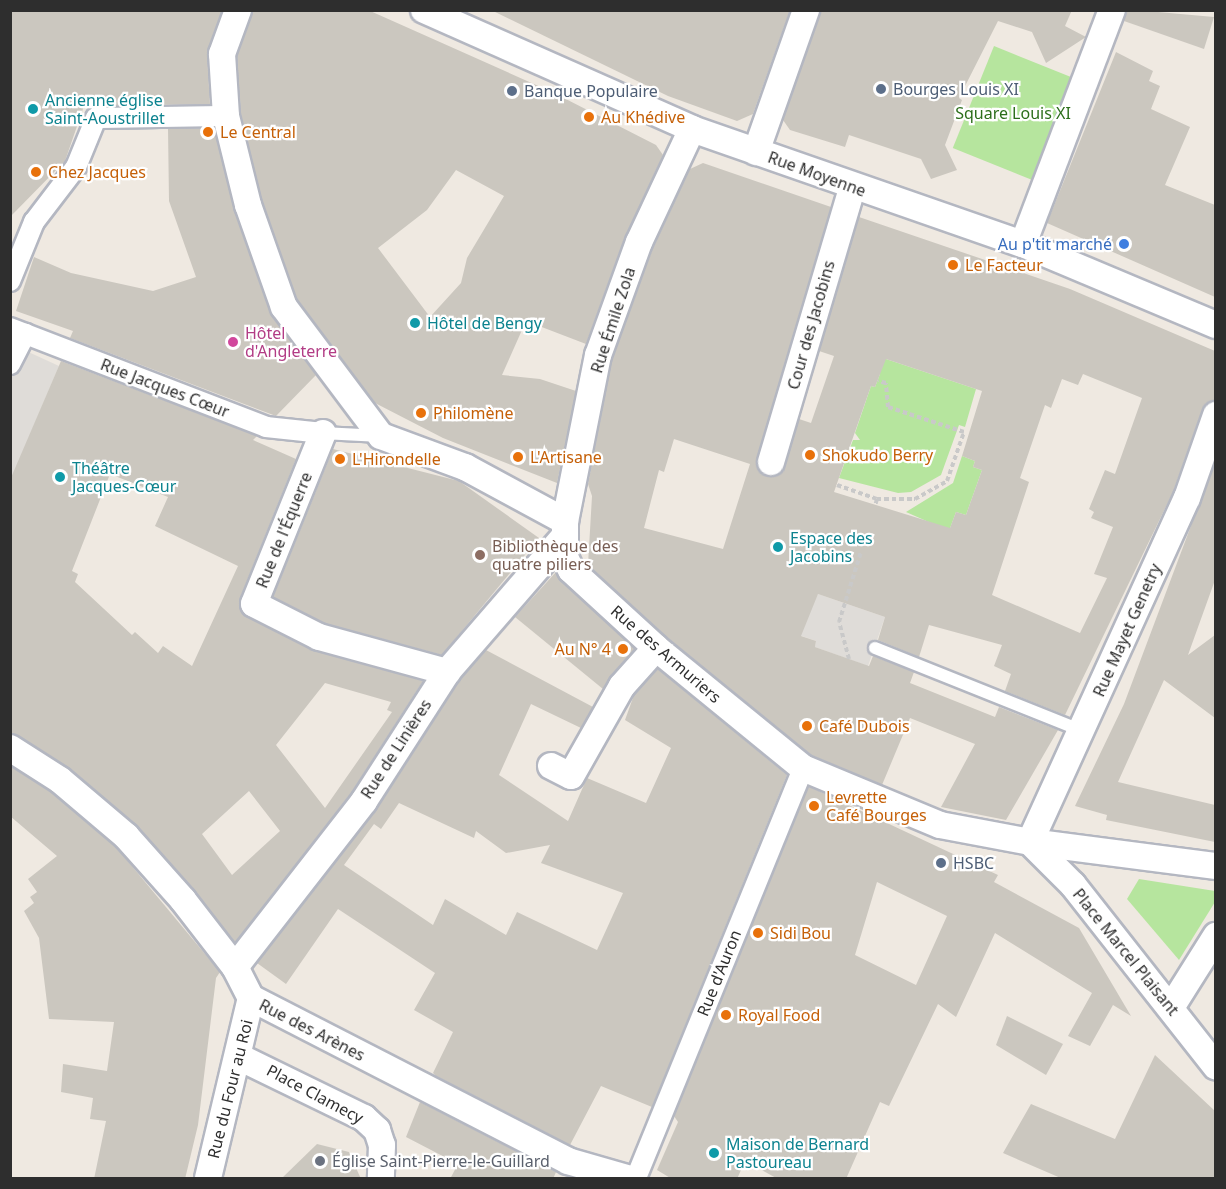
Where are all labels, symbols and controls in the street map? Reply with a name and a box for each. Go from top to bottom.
place label: Bourges Louis XI [893,79,1019,99]
place label: Banque Populaire [524,81,658,101]
marker: Bourges Louis XI [874,82,888,96]
marker: Banque Populaire [505,84,519,98]
place label: Ancienne église Saint-Aoustrillet [45,90,165,128]
marker: Ancienne église Saint-Aoustrillet [26,102,40,116]
park label: Square Louis XI [955,103,1071,123]
place label: Au Khédive [601,107,685,127]
marker: Au Khédive [582,110,596,124]
place label: Le Central [220,122,296,142]
marker: Le Central [201,125,215,139]
street label: Rue Moyenne [765,147,869,201]
place label: Chez Jacques [48,162,146,182]
marker: Chez Jacques [29,165,43,179]
place label: Au p'tit marché [998,234,1112,254]
marker: Au p'tit marché [1117,237,1131,251]
place label: Le Facteur [965,255,1043,275]
street label: Cour des Jacobins [783,258,839,392]
marker: Le Facteur [946,258,960,272]
street label: Rue Émile Zola [587,265,639,375]
place label: Hôtel de Bengy [427,313,542,333]
marker: Hôtel de Bengy [408,316,422,330]
place label: Hôtel d'Angleterre [245,323,337,361]
marker: Hôtel d'Angleterre [226,335,240,349]
street label: Rue Jacques Cœur [98,355,232,421]
place label: Philomène [433,403,513,423]
marker: Philomène [414,406,428,420]
place label: Shokudo Berry [822,445,933,465]
place label: L'Artisane [530,447,602,467]
marker: Shokudo Berry [803,448,817,462]
place label: L'Hirondelle [352,449,441,469]
marker: L'Artisane [511,450,525,464]
marker: L'Hirondelle [333,452,347,466]
place label: Théâtre Jacques-Cœur [72,458,176,496]
street label: Rue de l'Équerre [252,469,316,591]
marker: Théâtre Jacques-Cœur [53,470,67,484]
place label: Espace des Jacobins [790,528,873,566]
place label: Bibliothèque des quatre piliers [492,536,618,574]
marker: Espace des Jacobins [771,540,785,554]
marker: Bibliothèque des quatre piliers [473,548,487,562]
street label: Rue Mayet Genetry [1089,560,1165,700]
street label: Rue des Armuriers [607,601,725,707]
place label: Au N° 4 [554,639,611,659]
marker: Au N° 4 [616,642,630,656]
street label: Rue de Linières [357,696,435,802]
place label: Café Dubois [819,716,910,736]
marker: Café Dubois [800,719,814,733]
place label: Levrette Café Bourges [826,787,927,825]
marker: Levrette Café Bourges [807,799,821,813]
place label: HSBC [953,853,994,873]
marker: HSBC [934,856,948,870]
street label: Place Marcel Plaisant [1069,885,1183,1019]
place label: Sidi Bou [770,923,831,943]
marker: Sidi Bou [751,926,765,940]
street label: Rue d'Auron [693,927,745,1019]
street label: Rue des Arènes [256,995,368,1065]
place label: Royal Food [738,1005,820,1025]
marker: Royal Food [719,1008,733,1022]
street label: Rue du Four au Roi [203,1018,257,1160]
street label: Place Clamecy [263,1060,367,1128]
place label: Maison de Bernard Pastoureau [726,1134,869,1172]
marker: Maison de Bernard Pastoureau [707,1146,721,1160]
place label: Église Saint-Pierre-le-Guillard [332,1151,550,1171]
marker: Église Saint-Pierre-le-Guillard [313,1154,327,1168]

